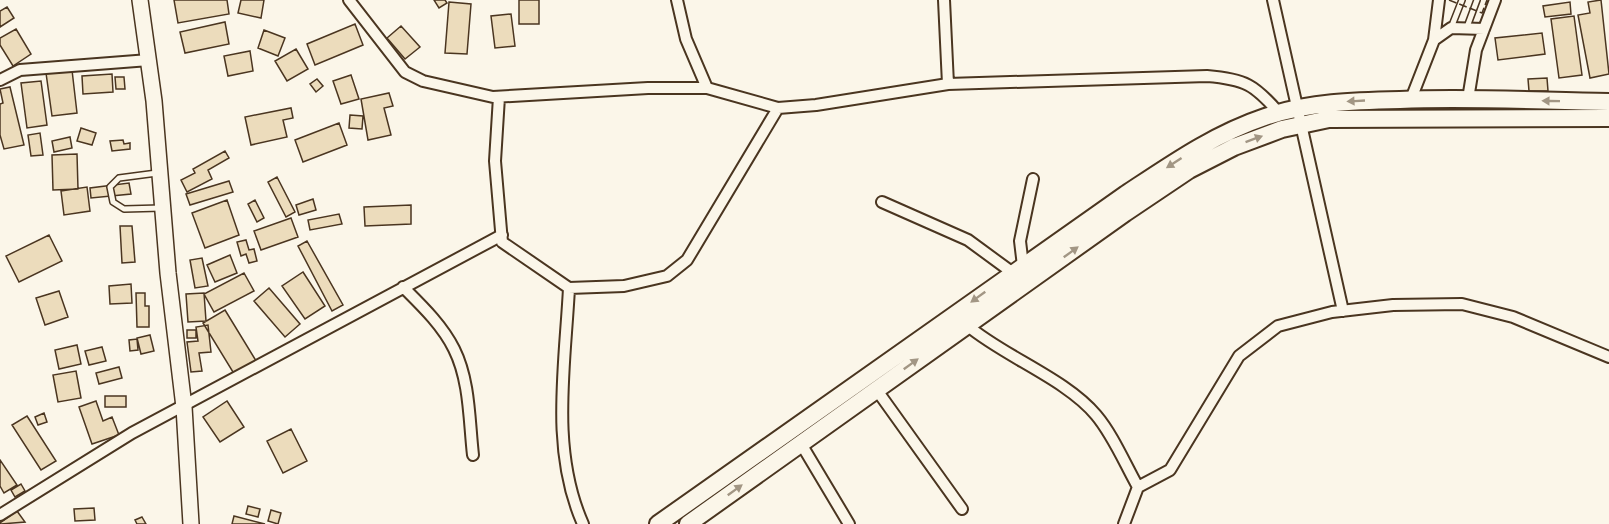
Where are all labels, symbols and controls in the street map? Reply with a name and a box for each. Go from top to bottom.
one-way arrow [1346,96,1365,105]
one-way arrow [1541,96,1560,106]
one-way arrow [1245,134,1263,144]
one-way arrow [1166,157,1182,169]
one-way arrow [1062,246,1078,258]
one-way arrow [971,291,987,303]
one-way arrow [902,358,918,370]
one-way arrow [728,484,743,496]

